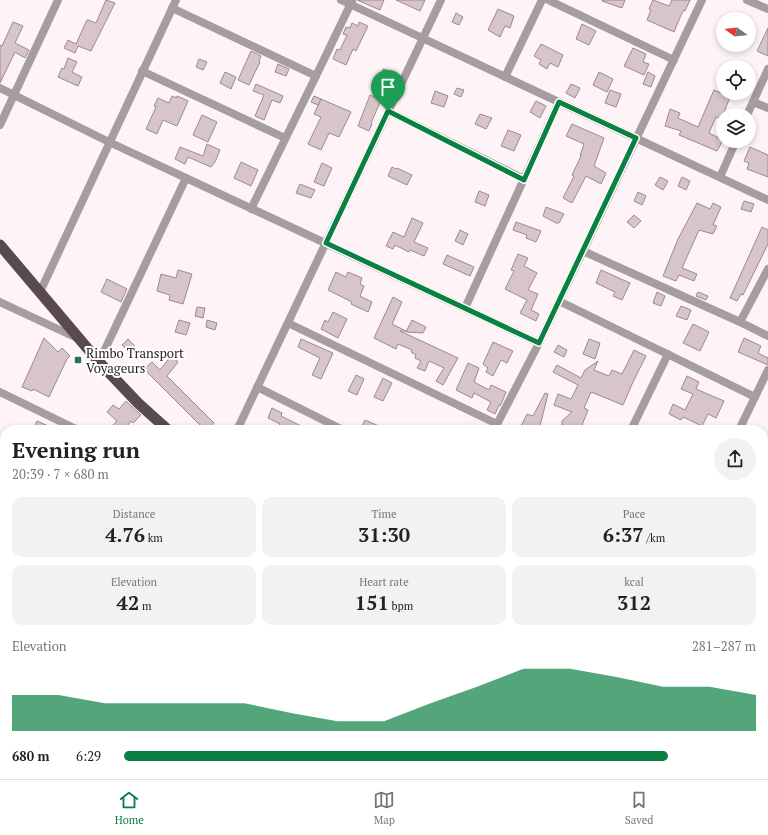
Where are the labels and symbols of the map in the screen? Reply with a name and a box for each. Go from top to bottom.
north arrow [716,12,756,52]
pin [371,70,405,111]
place label: Rimbo Transport Voyageurs [86,344,184,377]
marker: Rimbo Transport Voyageurs [73,355,83,365]

